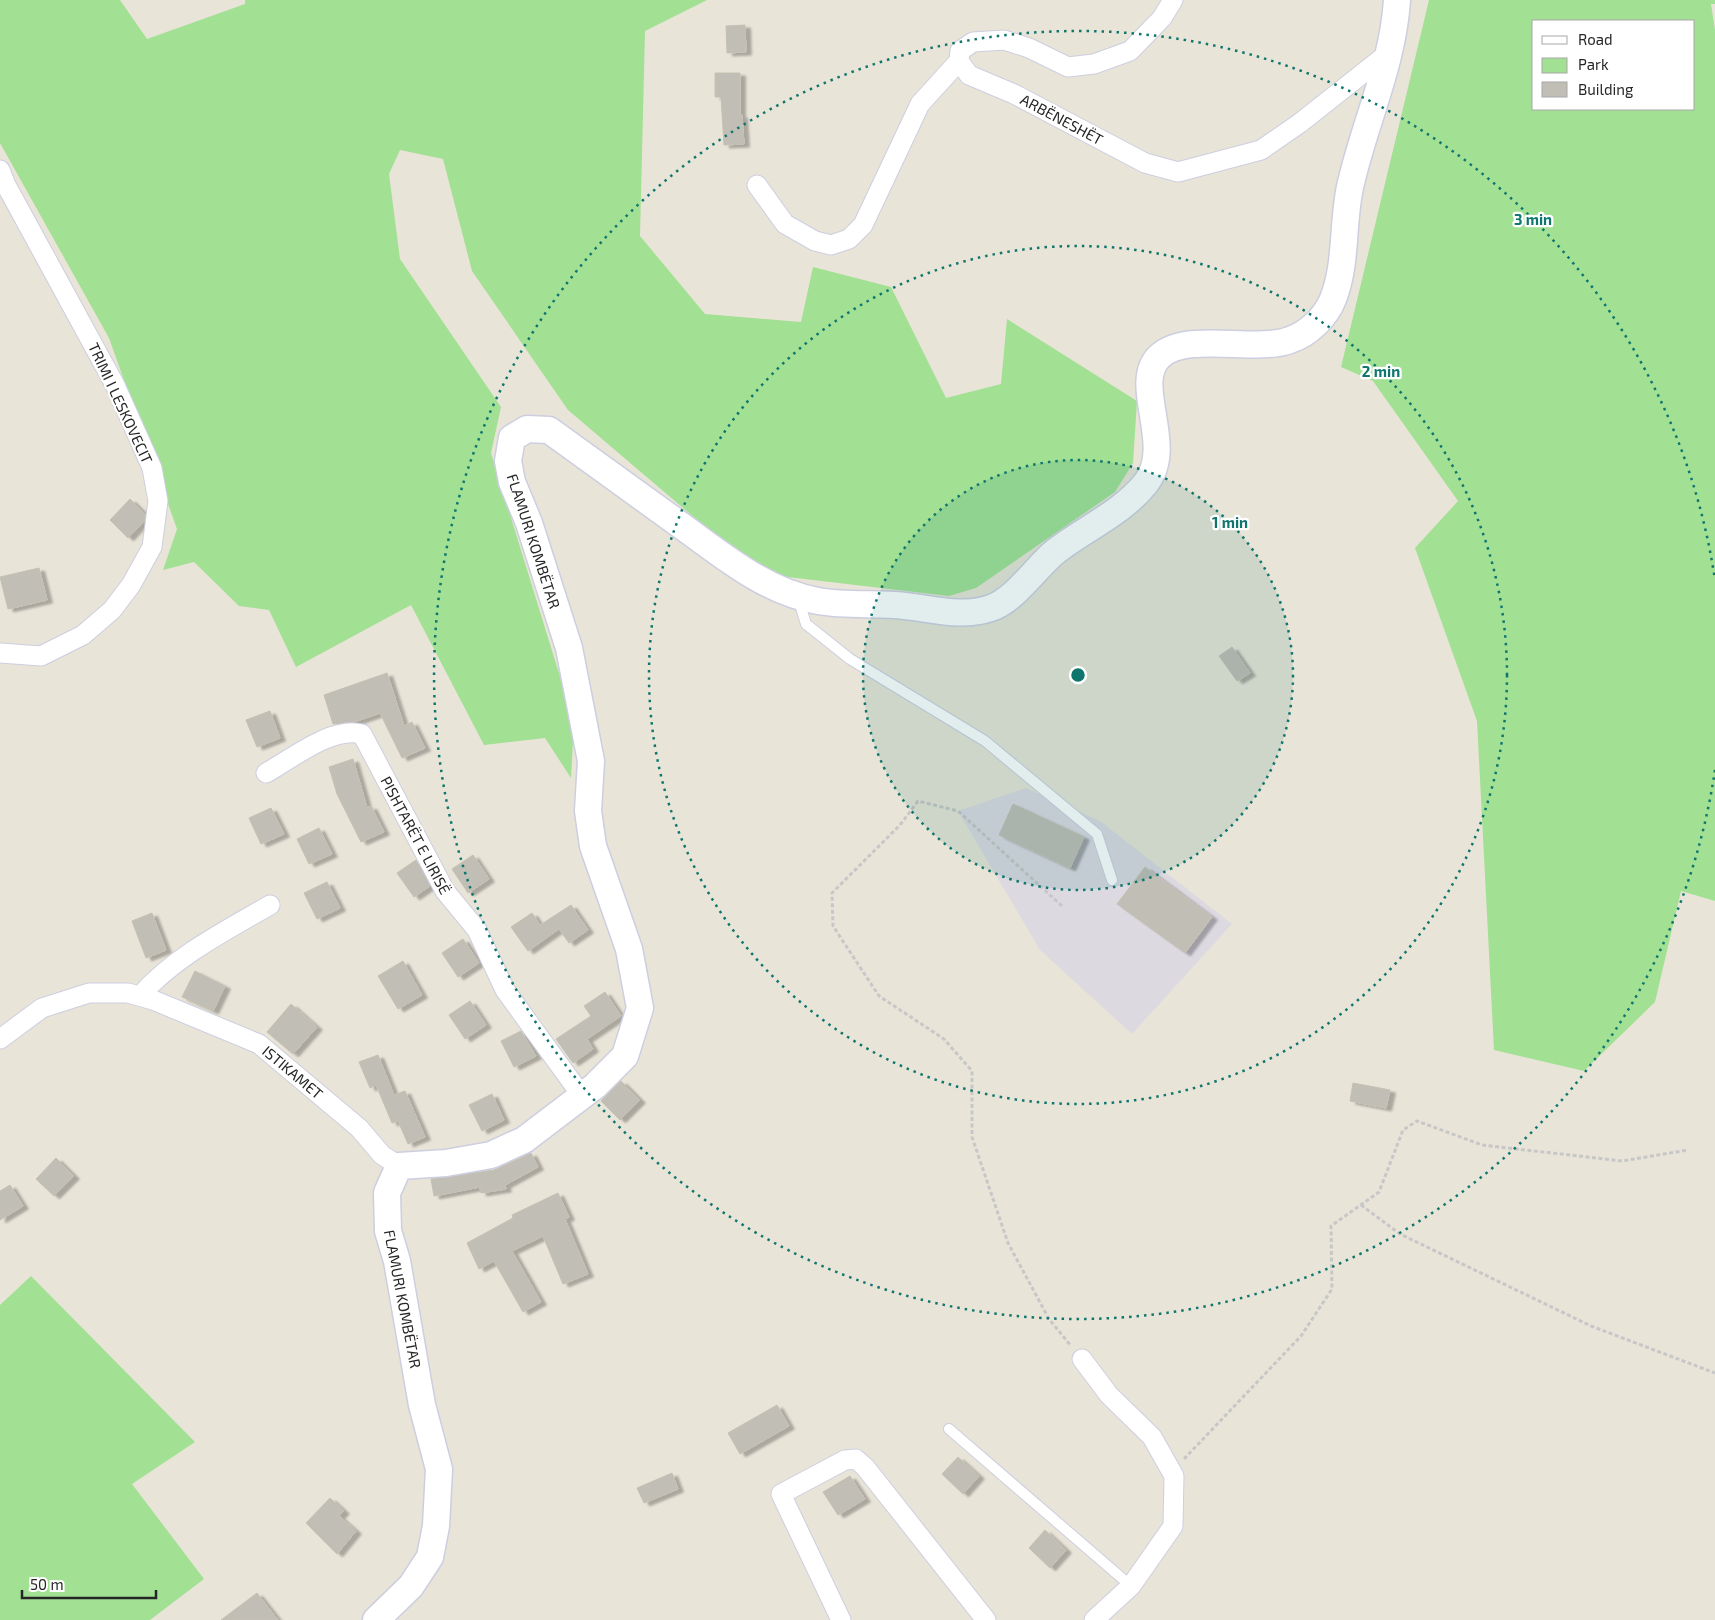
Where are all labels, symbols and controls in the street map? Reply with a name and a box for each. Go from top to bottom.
legend [1532,20,1695,110]
text: Road [1578,30,1613,48]
text: Park [1578,55,1609,73]
text: Building [1578,80,1634,98]
street label: ARBËNESHËT [1018,90,1107,148]
text: 3 min [1514,210,1552,228]
street label: TRIMI I LESKOVECIT [85,340,157,467]
text: 2 min [1362,362,1400,380]
street label: FLAMURI KOMBËTAR [504,471,564,611]
text: 1 min [1212,513,1248,531]
centre of rings [1069,666,1087,684]
street label: PISHTARËT E LIRISË [377,773,455,897]
street label: ISTIKAMET [259,1041,327,1103]
street label: FLAMURI KOMBËTAR [381,1228,425,1370]
scale bar [22,1568,156,1600]
text: 50 m [30,1575,64,1593]

